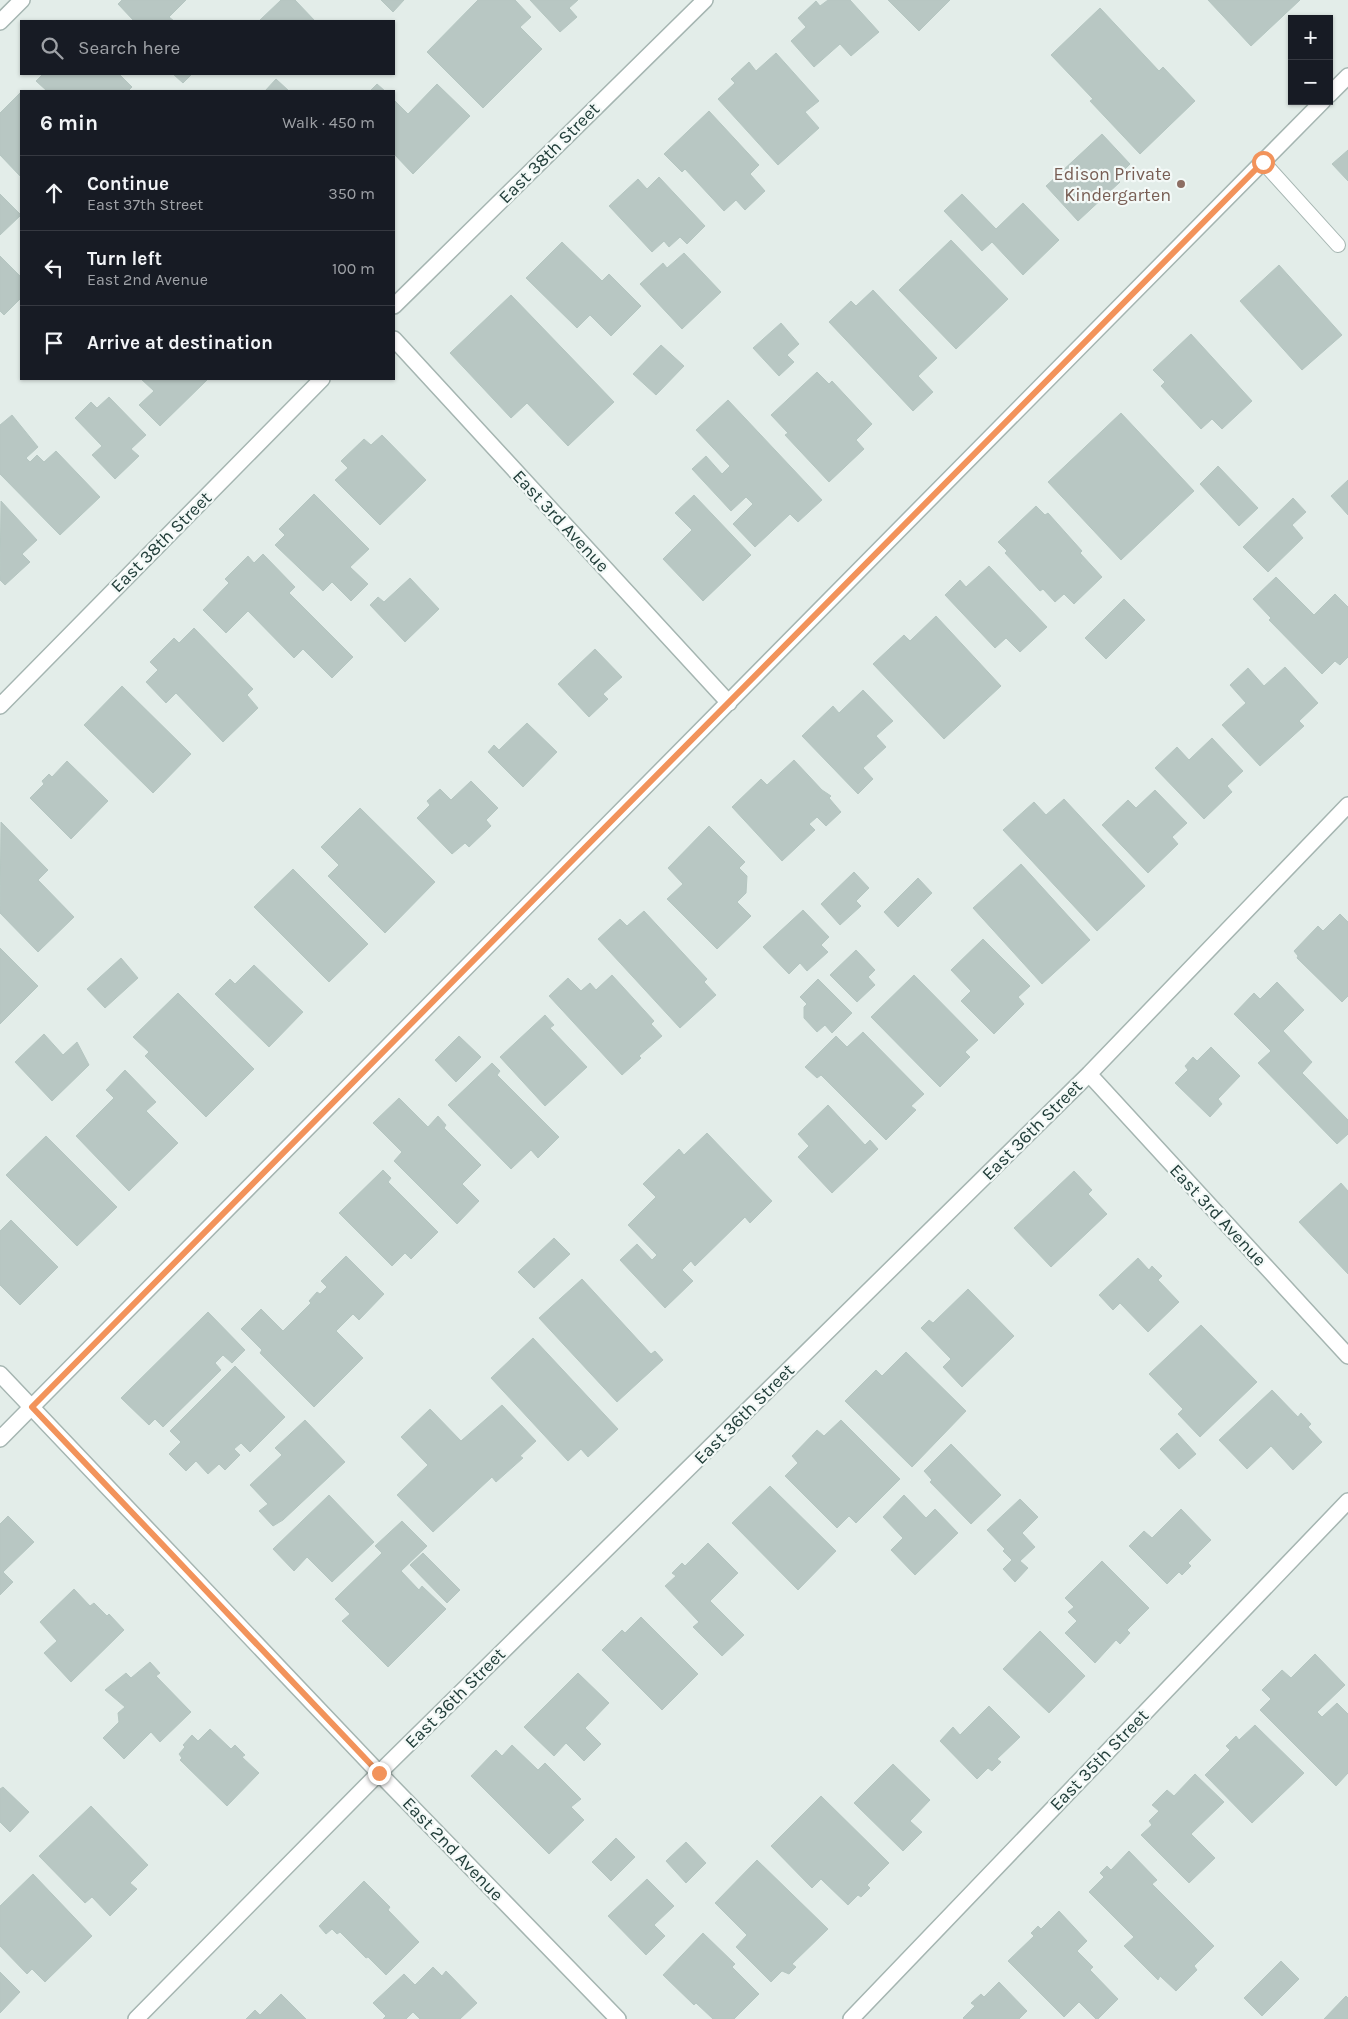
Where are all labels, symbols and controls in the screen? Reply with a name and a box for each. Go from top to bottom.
map controls [1288,15,1333,105]
button: + [1288,15,1333,60]
search box [20,20,395,75]
icon: search [38,34,66,62]
text: Search here [78,37,180,59]
button: − [1288,60,1333,105]
street label: East 38th Street [494,98,604,208]
text: 6 min [40,111,98,135]
text: Walk · 450 m [282,113,375,132]
route start [1252,151,1275,174]
place label: Edison Private Kindergarten [1054,163,1171,206]
text: Continue [87,173,169,195]
marker: Edison Private Kindergarten [1175,178,1187,190]
icon: ahead [40,179,68,207]
text: 350 m [328,184,375,203]
text: East 37th Street [87,195,203,214]
text: Turn left [87,248,162,270]
icon: left [40,254,68,282]
text: 100 m [332,259,375,278]
text: East 2nd Avenue [87,270,208,289]
icon: arrive [40,329,68,357]
text: Arrive at destination [87,332,273,354]
street label: East 3rd Avenue [508,465,614,577]
street label: East 38th Street [106,487,216,597]
street label: East 36th Street [977,1075,1087,1185]
street label: East 3rd Avenue [1165,1159,1271,1271]
street label: East 36th Street [689,1359,799,1469]
street label: East 36th Street [400,1643,510,1753]
street label: East 35th Street [1045,1704,1153,1815]
route end [368,1762,391,1785]
street label: East 2nd Avenue [398,1792,508,1906]

